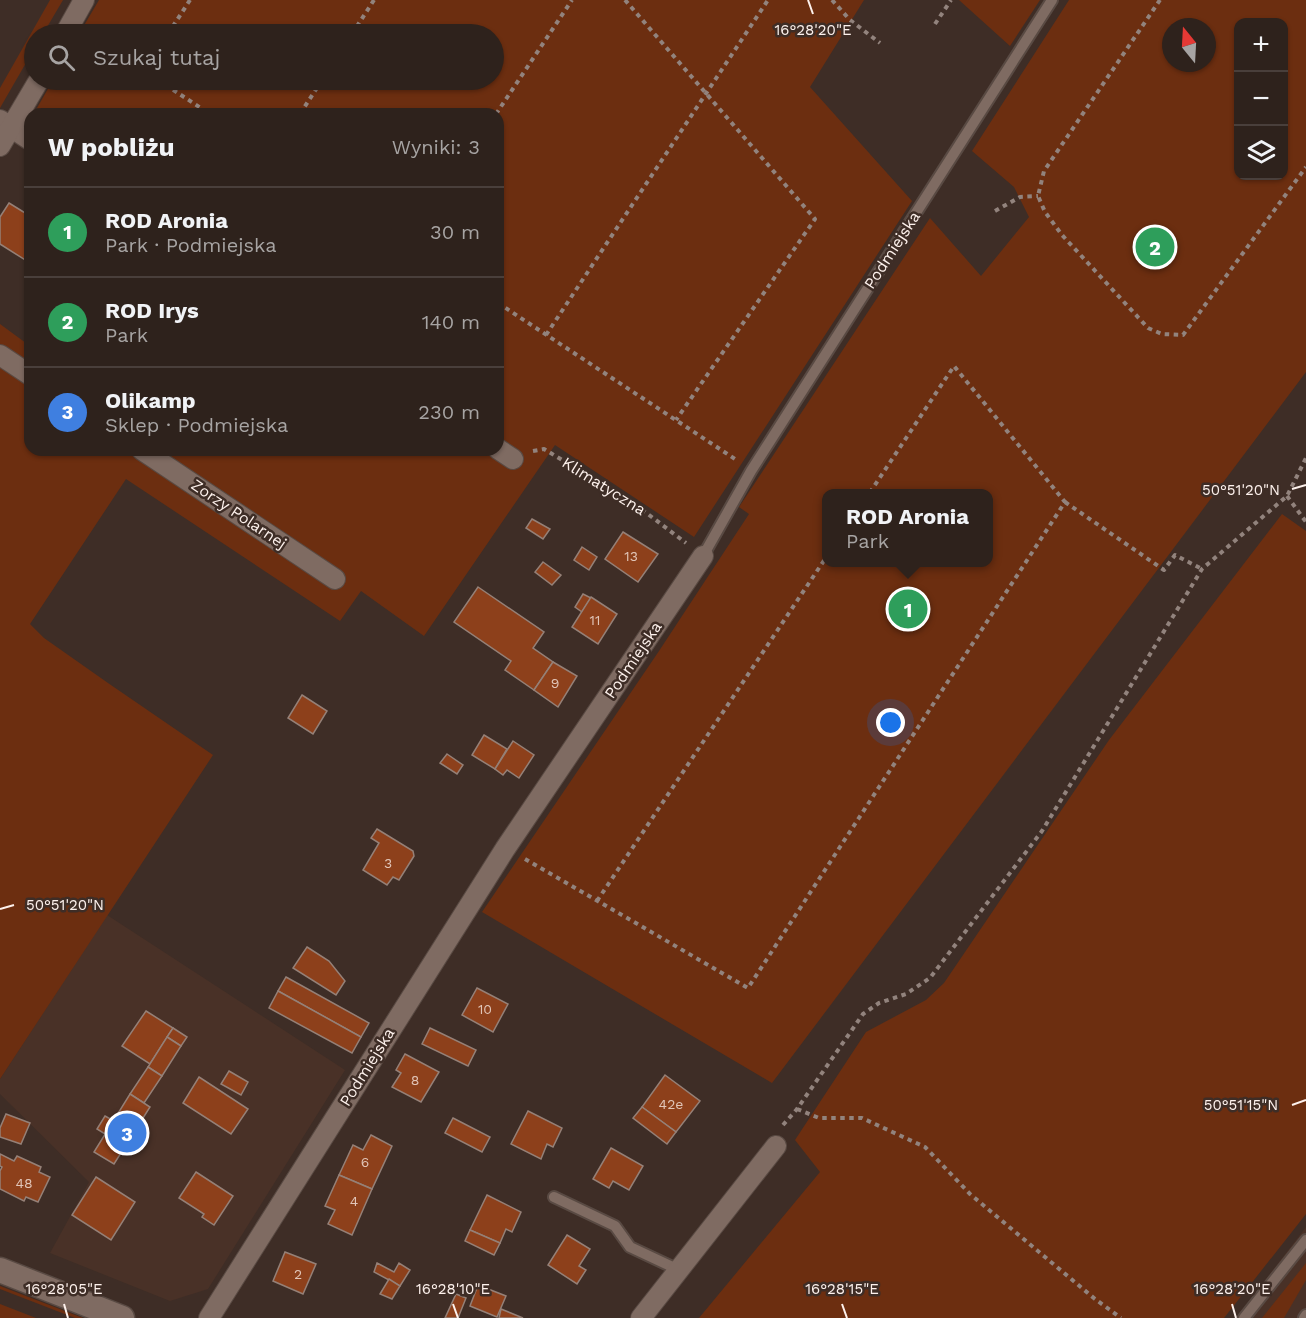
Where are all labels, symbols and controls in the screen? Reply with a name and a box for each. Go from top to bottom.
north arrow [1162,18,1216,72]
map controls [1234,18,1288,180]
button: + [1234,18,1288,72]
text: 16°28'20"E [774,21,852,39]
search box [24,24,504,90]
icon: search [45,41,78,74]
text: Szukaj tutaj [93,45,220,70]
button: − [1234,72,1288,126]
button: layers [1234,126,1288,180]
text: W pobliżu [48,132,175,162]
text: Wyniki: 3 [392,135,480,159]
text: ROD Aronia [105,208,228,233]
street label: Podmiejska [860,208,924,292]
text: 1 [63,220,72,244]
text: 30 m [430,220,480,244]
pin: 2 [1136,224,1174,270]
text: Park · Podmiejska [105,233,277,257]
text: ROD Irys [105,298,199,323]
text: 2 [62,310,73,334]
text: 140 m [422,310,480,334]
text: Park [105,323,148,347]
text: Olikamp [105,388,196,413]
text: 3 [62,400,73,424]
text: 230 m [418,400,480,424]
text: Sklep · Podmiejska [105,413,288,437]
street label: Klimatyczna [559,453,649,519]
street label: Zorzy Polarnej [188,475,290,553]
text: 50°51'20"N [1202,481,1280,499]
popup [822,489,993,567]
text: ROD Aronia [846,504,969,529]
text: Park [846,529,889,553]
house number: 13 [624,548,638,564]
pin: 1 [888,586,928,632]
house number: 11 [590,612,600,628]
street label: Podmiejska [600,618,666,702]
house number: 9 [551,675,559,691]
your location [876,708,905,737]
house number: 3 [384,855,392,871]
text: 50°51'20"N [26,896,104,914]
house number: 10 [478,1001,492,1017]
street label: Podmiejska [335,1024,399,1110]
house number: 8 [411,1072,419,1088]
house number: 42e [659,1096,683,1112]
text: 50°51'15"N [1204,1096,1278,1114]
pin: 3 [108,1110,146,1156]
house number: 6 [361,1154,369,1170]
house number: 48 [15,1175,33,1191]
house number: 4 [350,1193,358,1209]
house number: 2 [294,1266,302,1282]
text: 16°28'05"E [25,1280,103,1298]
text: 16°28'10"E [416,1280,490,1298]
text: 16°28'15"E [805,1280,879,1298]
text: 16°28'20"E [1193,1280,1271,1298]

